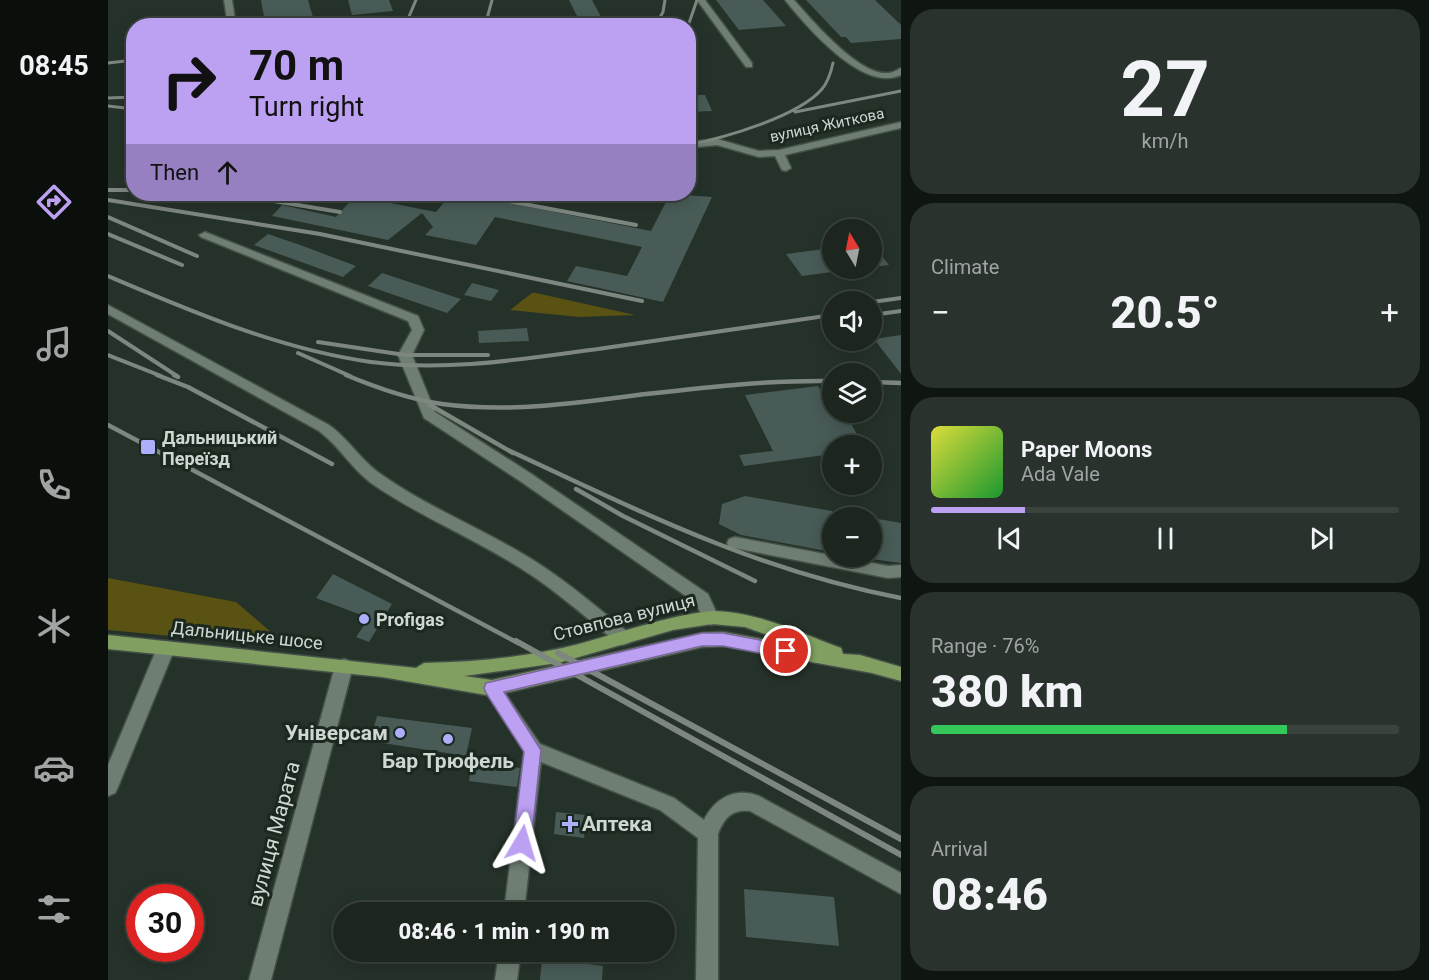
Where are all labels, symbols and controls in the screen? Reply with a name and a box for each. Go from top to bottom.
text: 70 m [249,41,344,90]
icon: right [150,42,228,120]
text: 27 [1120,44,1210,135]
text: 08:45 [19,50,89,82]
text: Turn right [249,91,364,123]
street label: вулиця Житкова [768,104,886,146]
text: km/h [1142,129,1188,153]
icon: ahead [211,156,244,189]
text: Then [150,160,199,185]
icon: directions [33,181,75,223]
north arrow [822,219,882,279]
map controls [822,219,882,567]
text: Climate [931,255,999,279]
text: 20.5° [1111,286,1220,339]
button: sound [822,291,882,351]
text: − [931,293,950,332]
text: + [1380,293,1399,332]
icon: music [33,323,75,365]
button: layers [822,363,882,423]
place label: Дальницький Переїзд [162,427,277,469]
button: + [822,435,882,495]
text: Paper Moons [1021,437,1152,462]
marker: Дальницький Переїзд [139,438,157,456]
text: Ada Vale [1021,462,1100,486]
icon: phone [33,464,75,506]
button: − [822,507,882,567]
icon: previous [993,522,1026,555]
icon: pause [1149,522,1182,555]
icon: next [1305,522,1338,555]
street label: Стовпова вулиця [551,589,697,645]
icon: climate [33,605,75,647]
place label: Profigas [376,609,444,630]
marker: Profigas [357,612,371,626]
street label: Дальницьке шосе [170,617,324,653]
pin [760,625,811,676]
icon: arrive [769,634,802,667]
text: Range · 76% [931,634,1039,658]
text: 380 km [931,665,1083,718]
place label: Універсам [285,721,388,745]
marker: Універсам [393,726,407,740]
marker: Бар Трюфель [441,732,455,746]
icon: car [33,747,75,789]
place label: Бар Трюфель [382,749,514,773]
street label: вулиця Марата [243,759,305,909]
position arrow [490,811,554,875]
place label: Аптека [582,812,652,836]
marker: Аптека [563,817,577,831]
text: Arrival [931,837,988,861]
text: 08:46 [931,868,1048,921]
speed limit sign: 30 [126,884,204,962]
icon: filters [33,888,75,930]
text: 08:46 · 1 min · 190 m [399,919,609,944]

